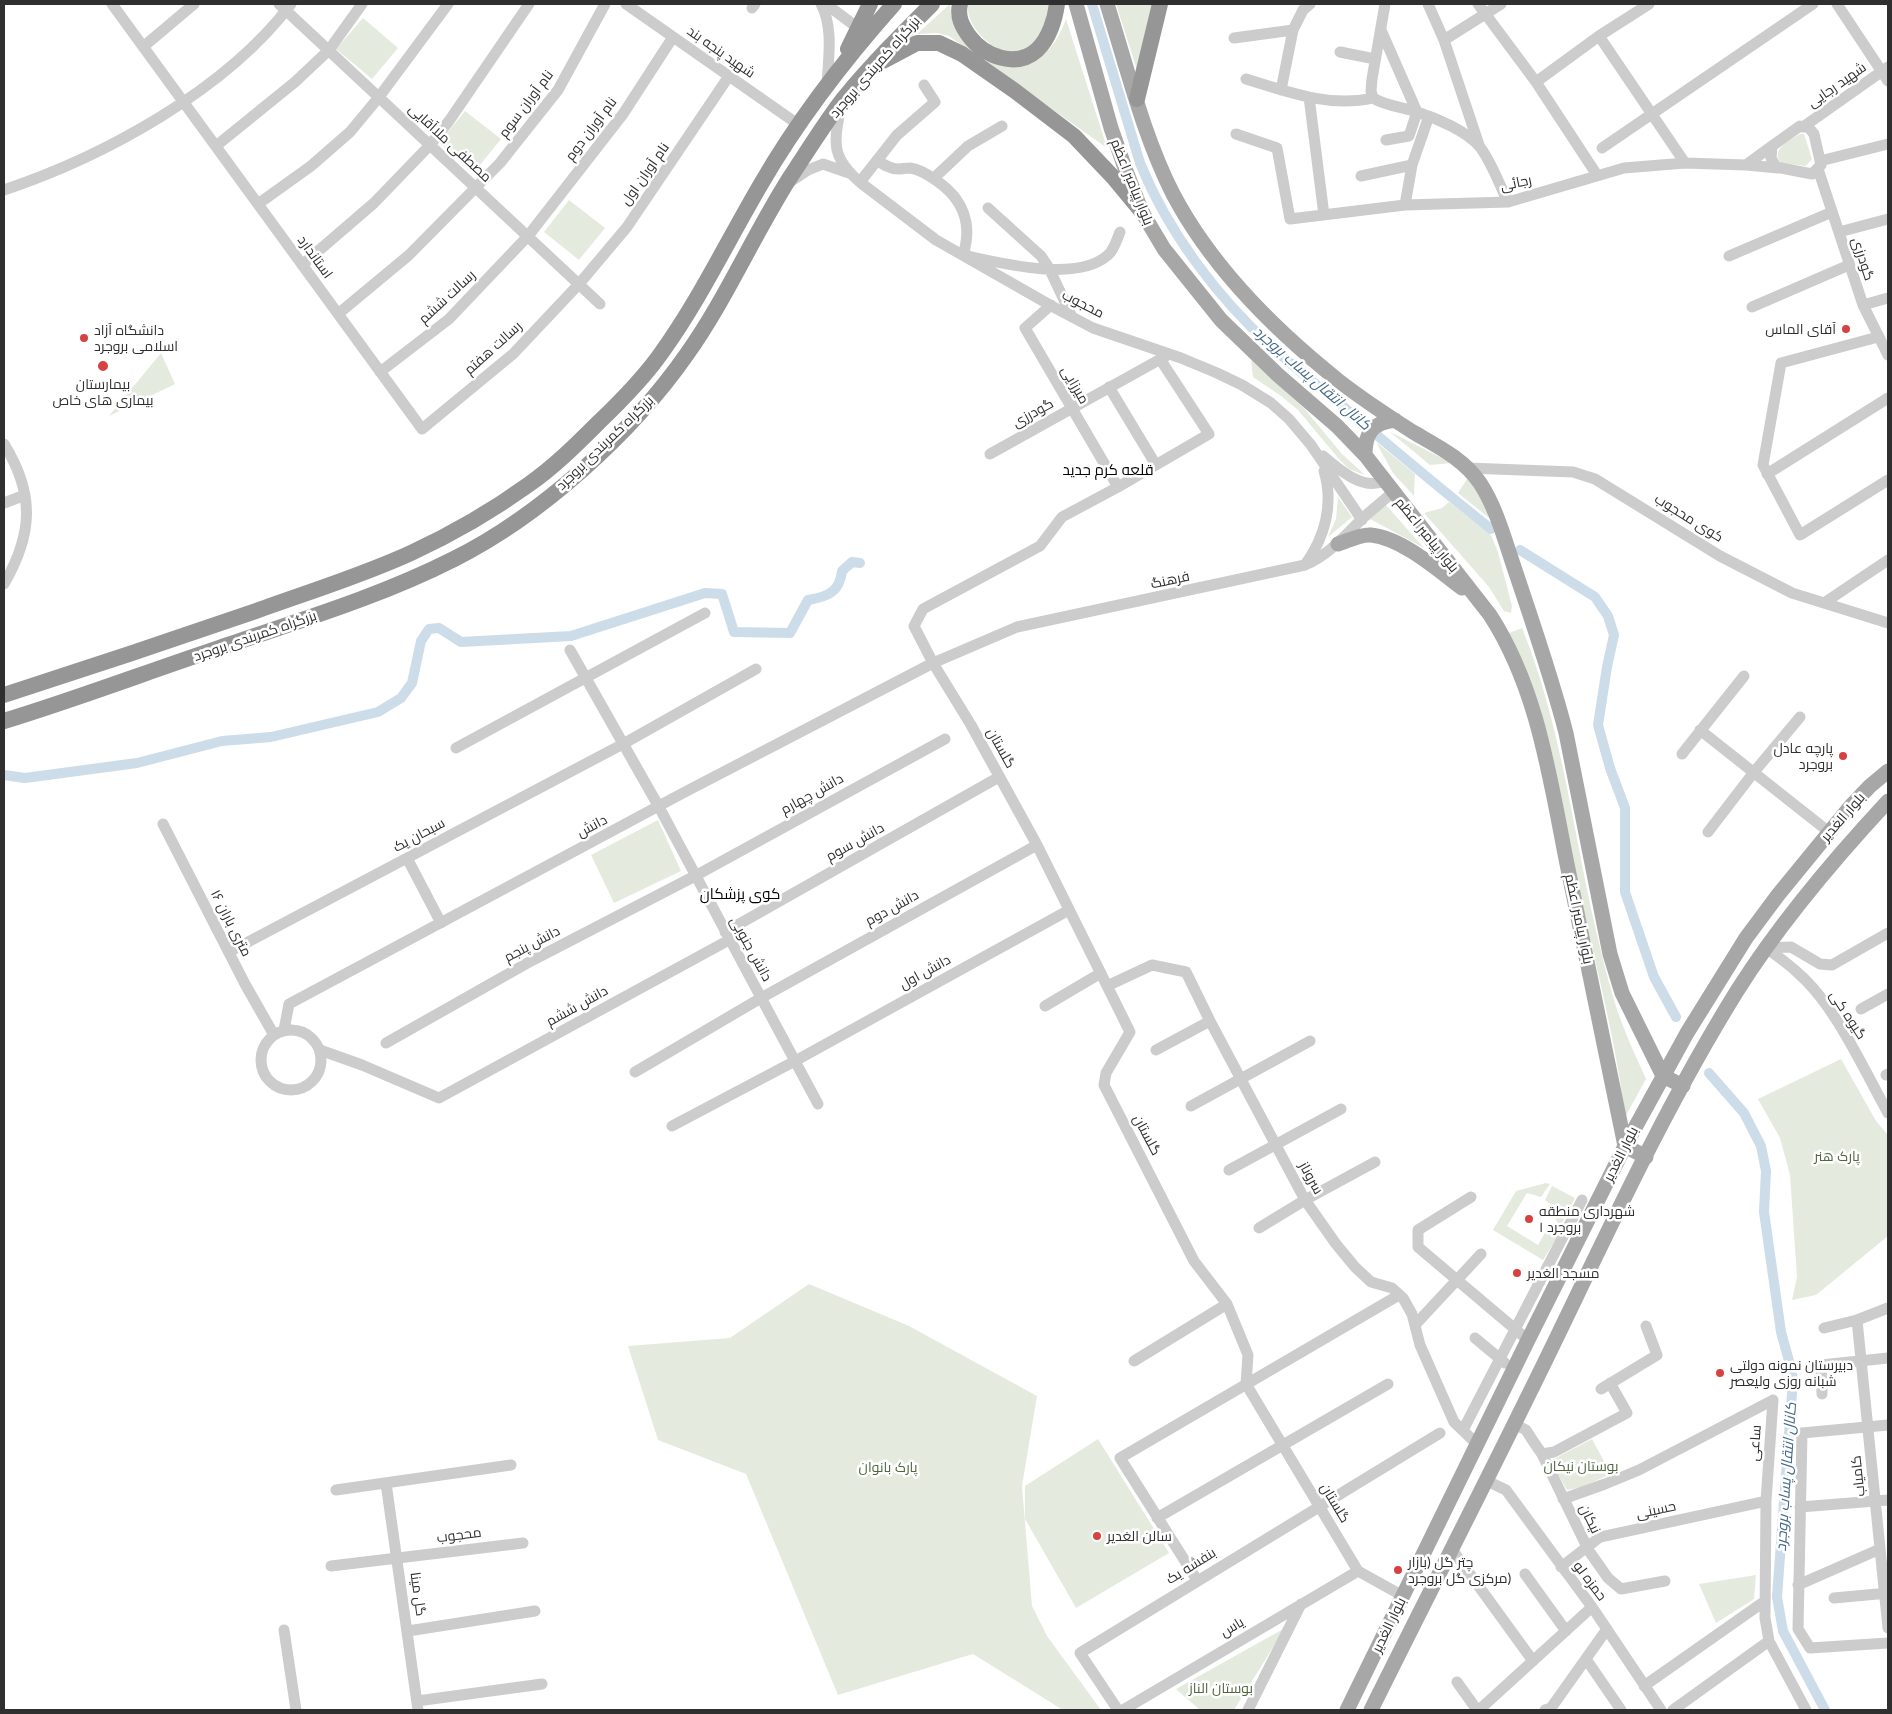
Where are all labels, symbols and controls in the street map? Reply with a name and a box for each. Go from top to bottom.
street label: بزرگراه کمربندی بروجرد [826,13,924,121]
street label: شهید پنجه بند [684,22,758,82]
street label: شهید رجایی [1804,59,1870,111]
street label: نام آوران سوم [495,67,557,141]
street label: نام آوران دوم [562,94,620,164]
street label: مصطفی ملاآقایی [405,100,495,186]
street label: بلوار پیامبر اعظم [1107,136,1157,228]
street label: نام آوران اول [617,139,673,209]
street label: رجائی [1499,171,1533,195]
street label: استاندارد [294,232,336,282]
street label: گودرزی [1848,235,1878,283]
street label: رسالت ششم [415,267,479,327]
street label: محجوب [1059,286,1107,322]
street label: رسالت هفتم [461,318,525,378]
place label: آقای الماس [1765,321,1836,337]
place label: دانشگاه آزاد اسلامی بروجرد [94,322,178,354]
water label: کانال انتقال پساب بروجرد [1250,322,1374,434]
marker: آقای الماس [1840,323,1852,335]
marker: دانشگاه آزاد اسلامی بروجرد [78,332,90,344]
marker: بیمارستان بیماری های خاص [96,359,110,373]
street label: میرزایی [1058,363,1092,407]
place label: بیمارستان بیماری های خاص [52,376,154,408]
street label: بزرگراه کمربندی بروجرد [553,392,657,494]
street label: گودرزی [1010,395,1056,431]
district label: قلعه کرم جدید [1062,461,1154,479]
street label: کوی محجوب [1651,490,1727,546]
street label: بلوار پیامبر اعظم [1392,494,1462,576]
street label: فرهنگ [1149,568,1191,592]
street label: بزرگراه کمربندی بروجرد [191,607,319,665]
street label: گلستان [983,725,1019,771]
place label: پارچه عادل بروجرد [1774,740,1833,772]
marker: پارچه عادل بروجرد [1837,750,1849,762]
street label: دانش چهارم [778,770,846,818]
street label: بلوار الغدیر [1817,789,1869,845]
street label: دانش [574,811,610,841]
street label: سبحان یک [390,814,448,856]
street label: دانش سوم [823,819,887,865]
street label: بلوار پیامبر اعظم [1561,872,1597,966]
district label: کوی پزشکان [700,885,780,903]
street label: دانش دوم [862,886,922,930]
street label: ۱۶ متری باران [207,887,255,959]
street label: دانش جنوبی [726,914,776,984]
street label: دانش پنجم [501,922,563,966]
street label: دانش اول [896,951,954,993]
street label: دانش ششم [543,982,611,1030]
street label: گیوه کی [1826,988,1870,1042]
street label: گلستان [1129,1112,1165,1158]
street label: بلوار الغدیر [1600,1124,1642,1184]
park label: پارک هنر [1814,1148,1860,1164]
street label: سروناز [1295,1159,1327,1197]
place label: شهرداری منطقه ۱ بروجرد [1539,1203,1635,1236]
marker: شهرداری منطقه ۱ بروجرد [1523,1213,1535,1225]
place label: مسجد الغدیر [1527,1265,1599,1281]
marker: مسجد الغدیر [1511,1267,1523,1279]
place label: دبیرستان نمونه دولتی شبانه روزی ولیعصر [1730,1357,1853,1390]
marker: دبیرستان نمونه دولتی شبانه روزی ولیعصر [1714,1367,1726,1379]
water label: کانال انتقال پساب بروجرد [1772,1402,1800,1552]
street label: ساعی [1745,1424,1765,1462]
street label: کامیاب [1847,1455,1869,1497]
park label: بوستان نیکان [1543,1458,1619,1474]
park label: پارک بانوان [859,1459,917,1475]
street label: گلستان [1317,1480,1353,1526]
street label: حسینی [1634,1498,1678,1522]
street label: نیکان [1576,1502,1604,1536]
street label: محجوب [436,1524,482,1546]
place label: سالن الغدیر [1107,1528,1172,1544]
marker: سالن الغدیر [1091,1530,1103,1542]
street label: بنفشه یک [1163,1544,1219,1588]
place label: چتر گل (بازار مرکزی گل بروجرد) [1408,1554,1511,1586]
street label: حمزه لو [1570,1558,1610,1604]
marker: چتر گل (بازار مرکزی گل بروجرد) [1392,1564,1404,1576]
street label: گل مینا [407,1571,429,1617]
street label: بلوار الغدیر [1368,1595,1410,1655]
street label: یاس [1217,1613,1247,1641]
park label: بوستان الناز [1189,1680,1253,1696]

